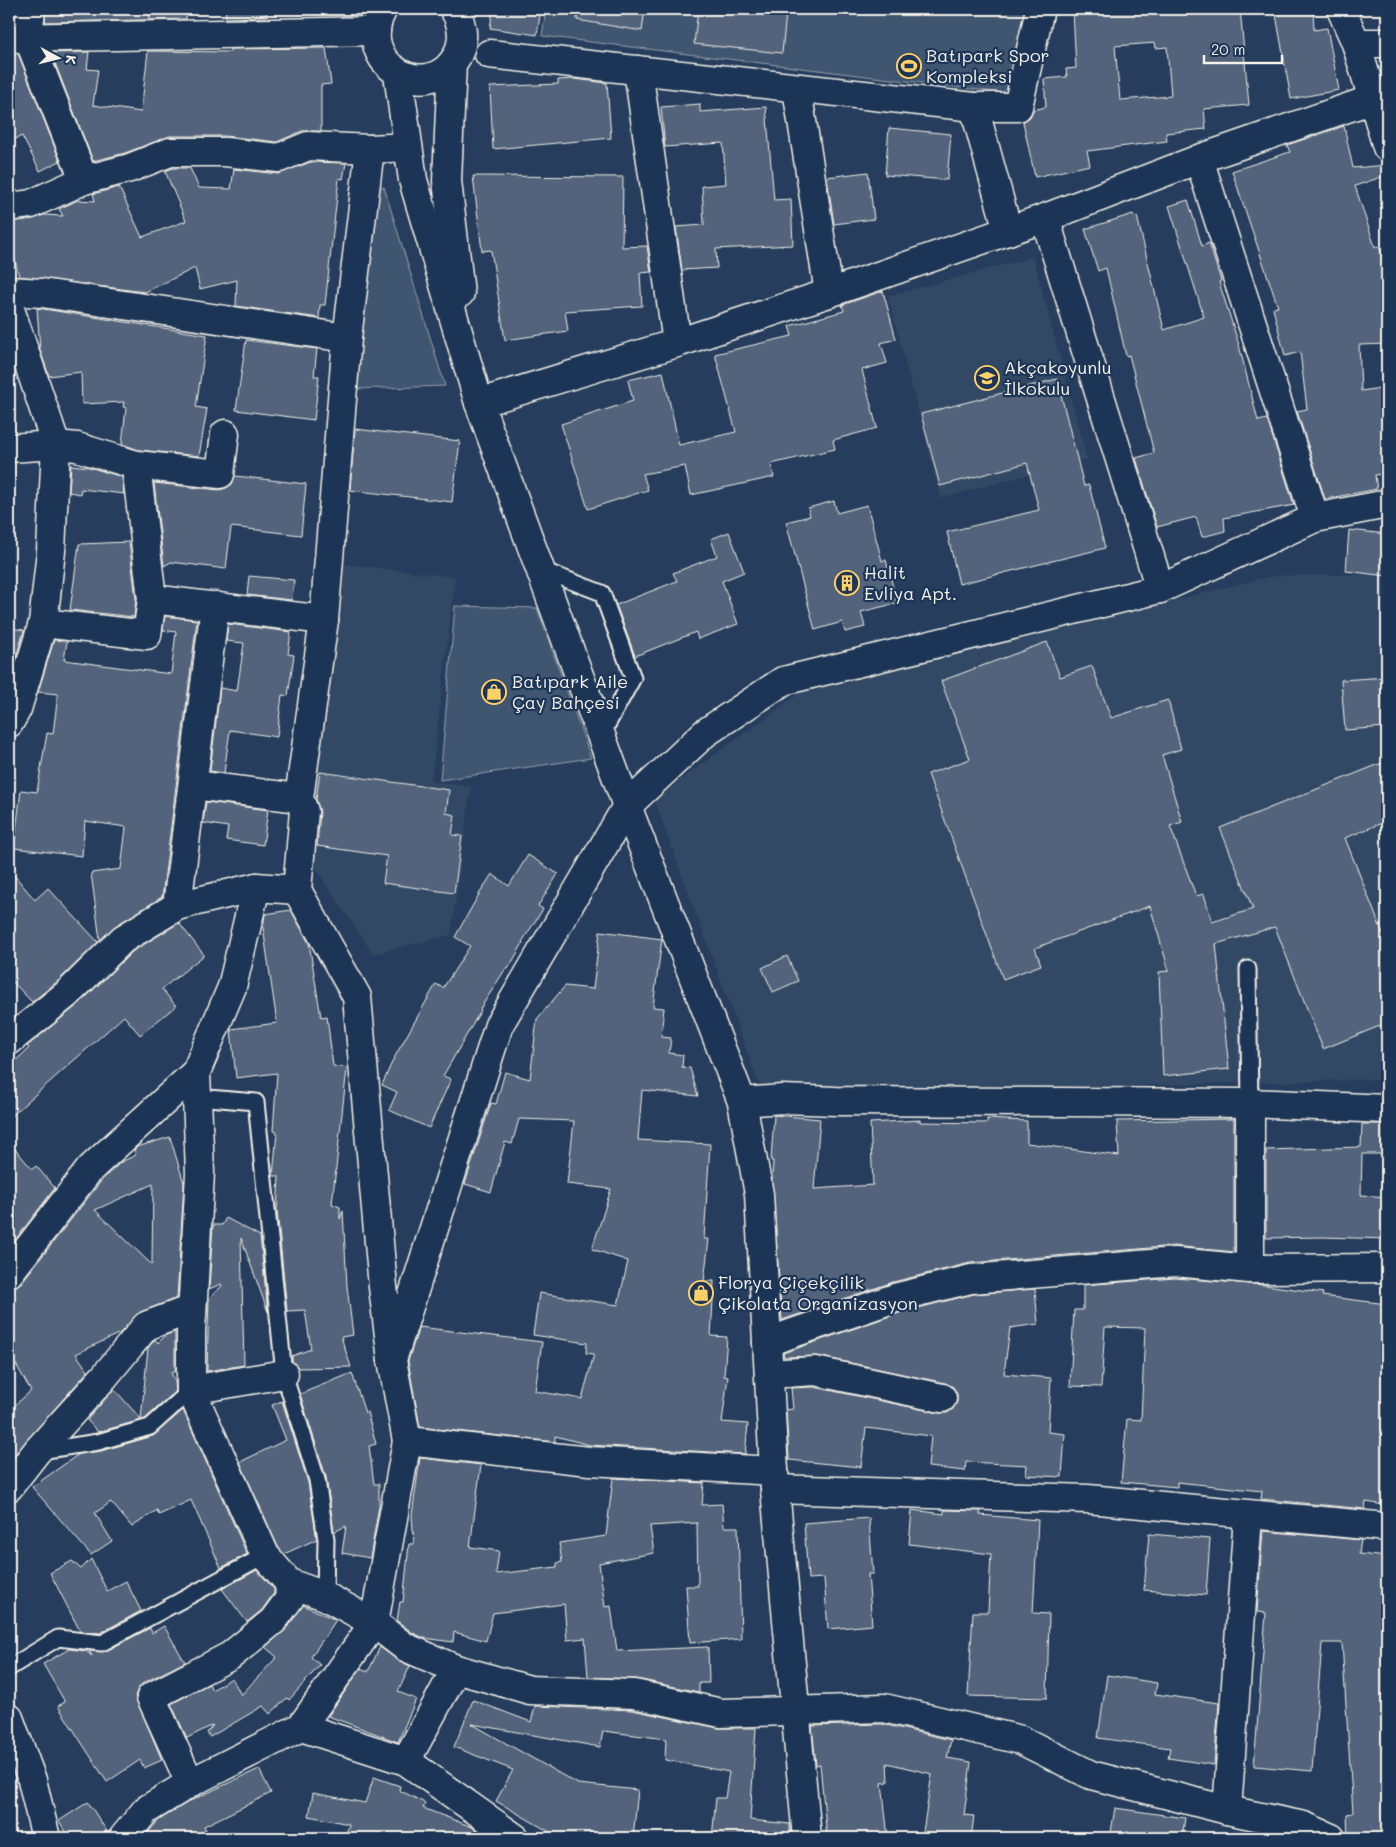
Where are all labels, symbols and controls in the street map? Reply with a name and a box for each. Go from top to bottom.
north arrow [32,32,82,82]
scale bar [1204,32,1281,64]
text: 20 m [1211,39,1245,59]
place label: Batıpark Spor Kompleksi [926,43,1050,88]
sports icon: Batıpark Spor Kompleksi [896,53,922,79]
text: K [61,54,81,65]
place label: Akçakoyunlu İlkokulu [1004,355,1112,400]
school or university icon: Akçakoyunlu İlkokulu [974,365,1000,391]
place label: Halit Evliya Apt. [864,560,957,605]
building icon: Halit Evliya Apt. [834,570,860,596]
place label: Batıpark Aile Çay Bahçesi [512,669,628,714]
shop icon: Batıpark Aile Çay Bahçesi [481,679,507,705]
place label: Florya Çiçekçilik Çikolata Organizasyon [718,1270,918,1315]
shop icon: Florya Çiçekçilik Çikolata Organizasyon [688,1280,714,1306]

